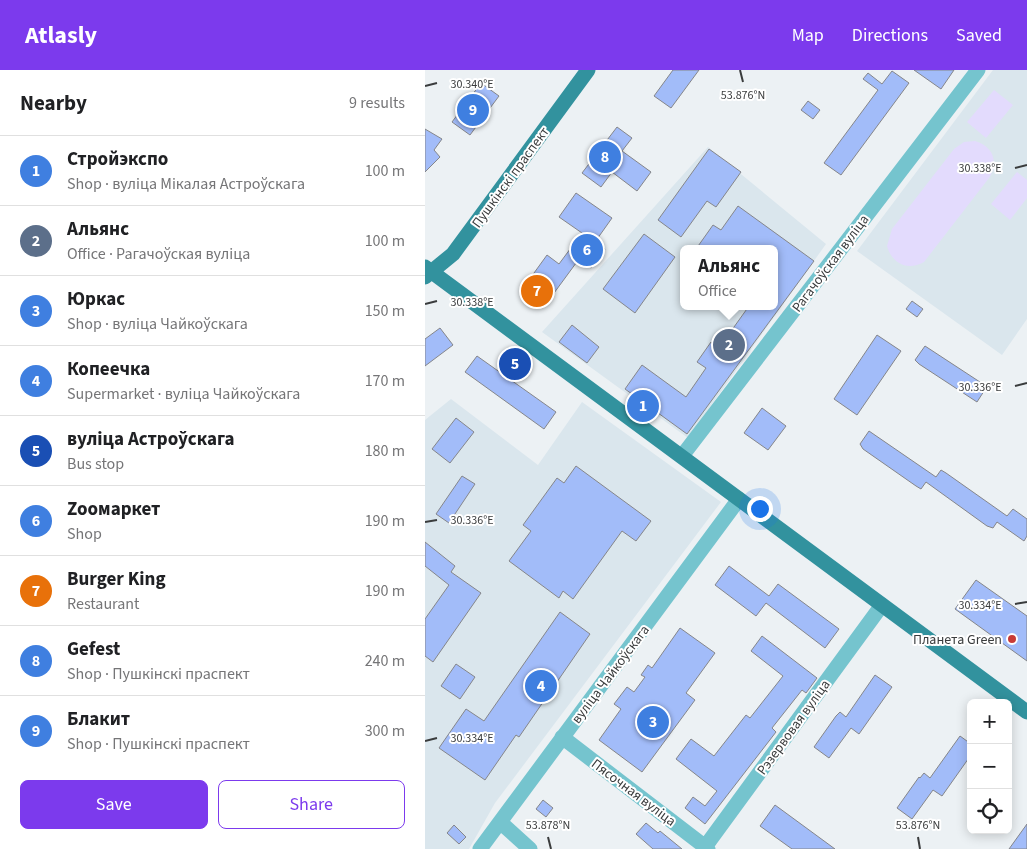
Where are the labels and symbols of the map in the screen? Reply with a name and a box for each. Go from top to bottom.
text: 30.340°E [450,76,494,93]
text: 53.876°N [721,87,765,104]
pin: 9 [457,91,489,129]
street label: Пушкінскі праспект [467,123,555,232]
pin: 8 [589,138,621,176]
text: 30.338°E [958,160,1002,177]
street label: Рагачоўская вуліца [787,211,874,317]
pin: 6 [571,231,603,269]
pin: 7 [521,272,553,310]
text: 30.338°E [450,294,494,311]
pin: 2 [713,326,745,364]
pin: 5 [499,345,531,383]
text: 30.336°E [958,379,1002,396]
pin: 1 [627,387,659,425]
your location [747,496,773,522]
text: 30.336°E [450,512,494,529]
text: 30.334°E [958,597,1002,614]
street label: вуліца Чайкоўскага [567,621,655,728]
place label: Планета Green [913,630,1002,650]
marker: Планета Green [1006,633,1018,645]
pin: 4 [525,667,557,705]
street label: Рэзервовая вуліца [752,676,835,779]
pin: 3 [637,703,669,741]
text: 30.334°E [450,730,494,747]
street label: Пясочная вуліца [587,754,680,831]
text: 53.878°N [526,817,570,834]
text: 53.876°N [896,817,940,834]

